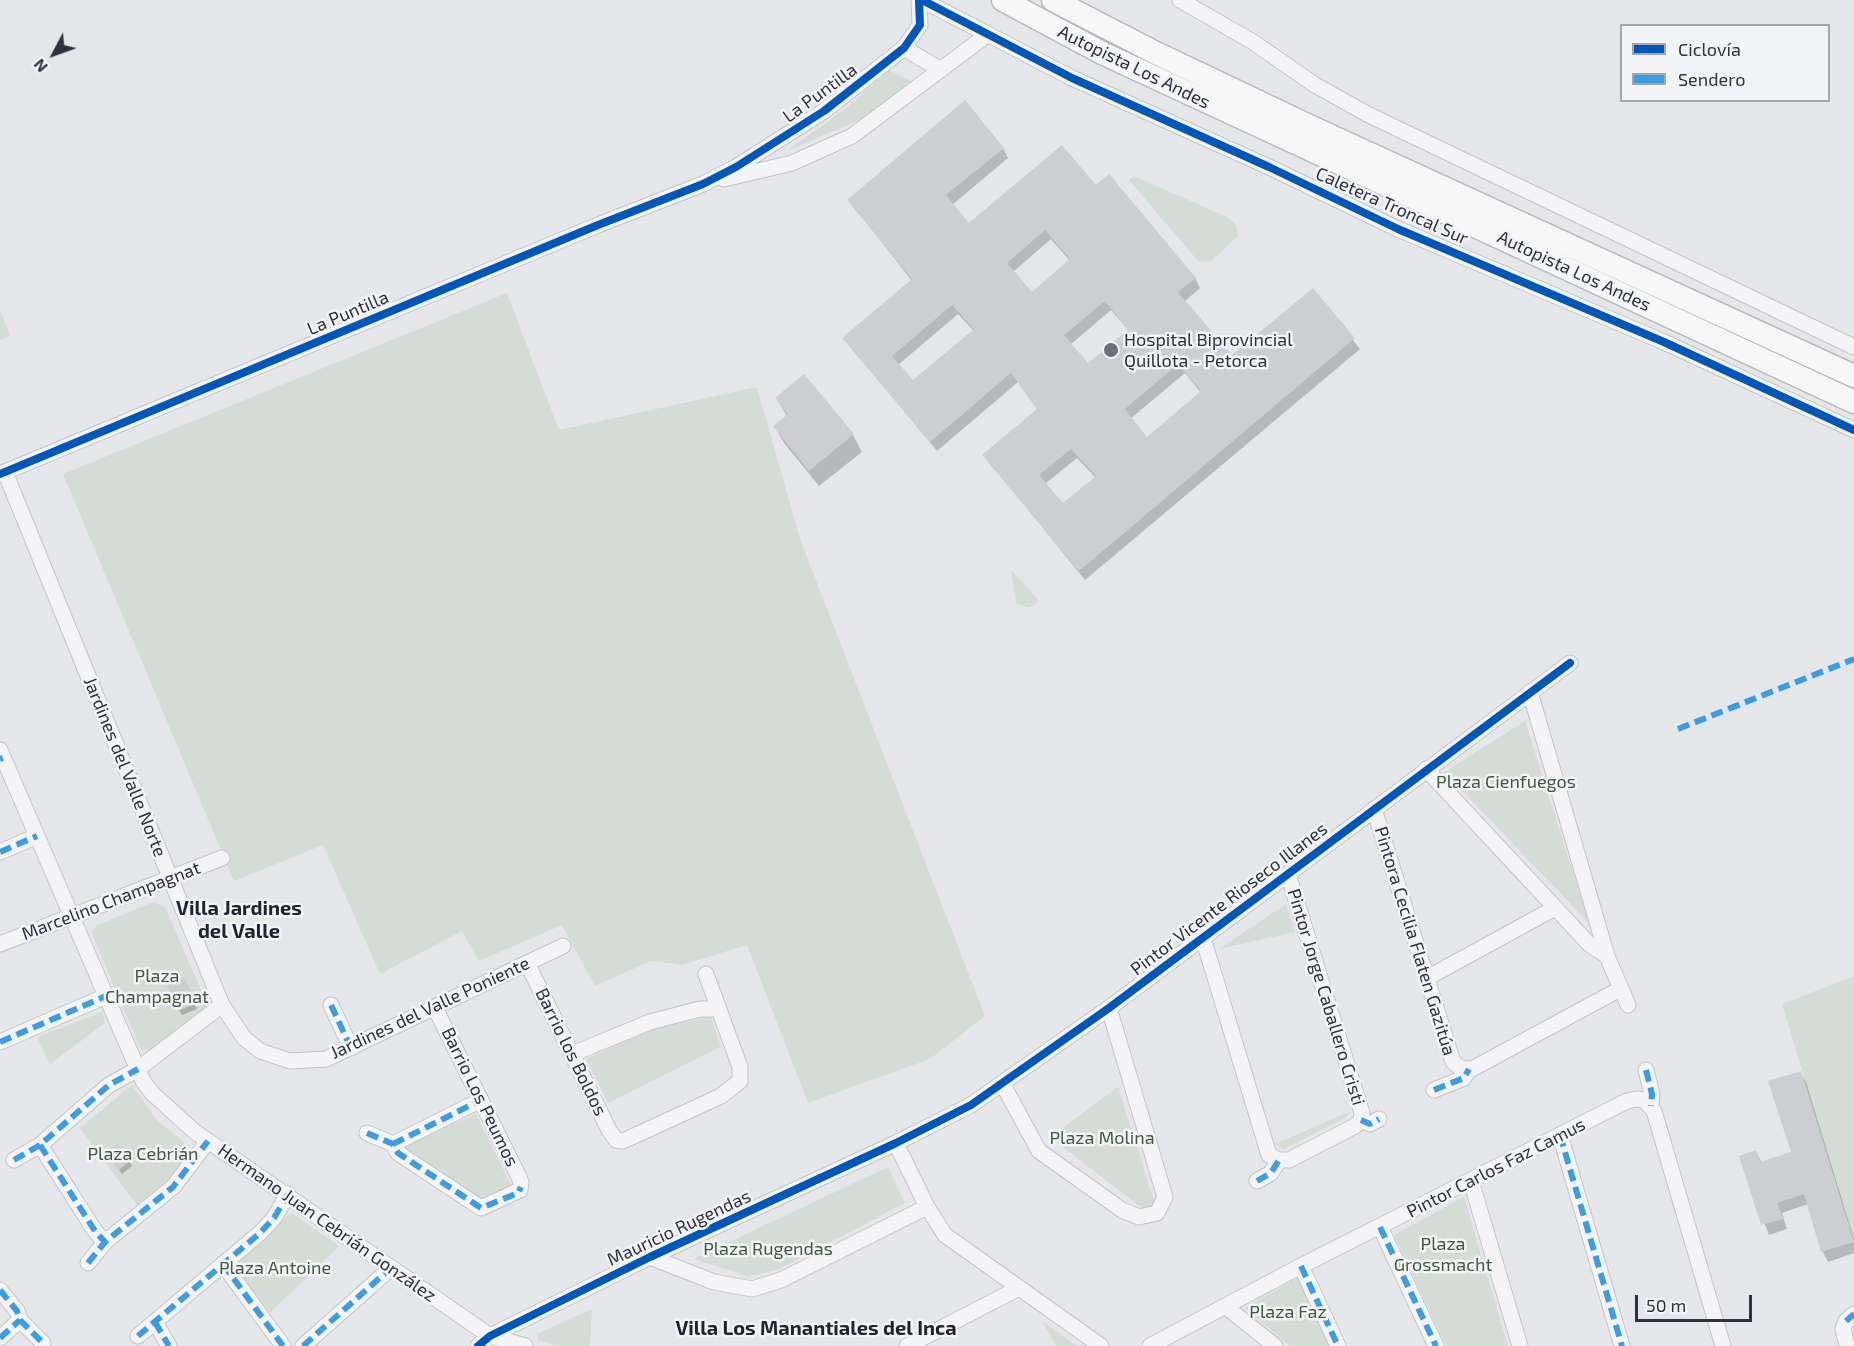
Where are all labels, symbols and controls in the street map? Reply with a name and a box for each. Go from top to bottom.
street label: Autopista Los Andes [1054,21,1214,113]
north arrow [24,24,84,84]
legend [1620,24,1830,102]
text: Ciclovía [1678,38,1741,60]
text: N [29,56,51,77]
street label: La Puntilla [779,59,861,127]
text: Sendero [1678,68,1745,90]
street label: Caletera Troncal Sur [1312,163,1472,249]
street label: Autopista Los Andes [1494,226,1654,316]
street label: La Puntilla [304,286,392,340]
place label: Hospital Biprovincial Quillota - Petorca [1124,329,1293,372]
marker: Hospital Biprovincial Quillota - Petorca [1102,341,1120,359]
street label: Jardines del Valle Norte [79,674,171,860]
park label: Plaza Cienfuegos [1436,771,1576,793]
street label: Pintor Vicente Rioseco Illanes [1126,818,1332,980]
street label: Pintora Cecilia Flaten Gazitúa [1370,824,1460,1058]
street label: Marcelino Champagnat [19,857,203,945]
street label: Pintor Jorge Caballero Cristi [1283,886,1369,1108]
district label: Villa Jardines del Valle [176,896,302,943]
street label: Jardines del Valle Poniente [327,952,533,1064]
park label: Plaza Champagnat [105,965,209,1008]
street label: Barrio los Boldos [531,985,611,1119]
street label: Barrio Los Peumos [437,1024,523,1170]
street label: Pintor Carlos Faz Camus [1403,1114,1589,1222]
park label: Plaza Molina [1049,1127,1155,1149]
street label: Hermano Juan Cebrián González [214,1139,440,1307]
park label: Plaza Cebrián [87,1143,199,1165]
street label: Mauricio Rugendas [604,1185,754,1271]
park label: Plaza Grossmacht [1394,1233,1492,1276]
park label: Plaza Rugendas [703,1238,833,1260]
park label: Plaza Antoine [219,1257,331,1279]
scale bar [1638,1283,1755,1321]
text: 50 m [1646,1294,1686,1316]
park label: Plaza Faz [1249,1301,1327,1323]
district label: Villa Los Manantiales del Inca [675,1316,957,1340]

